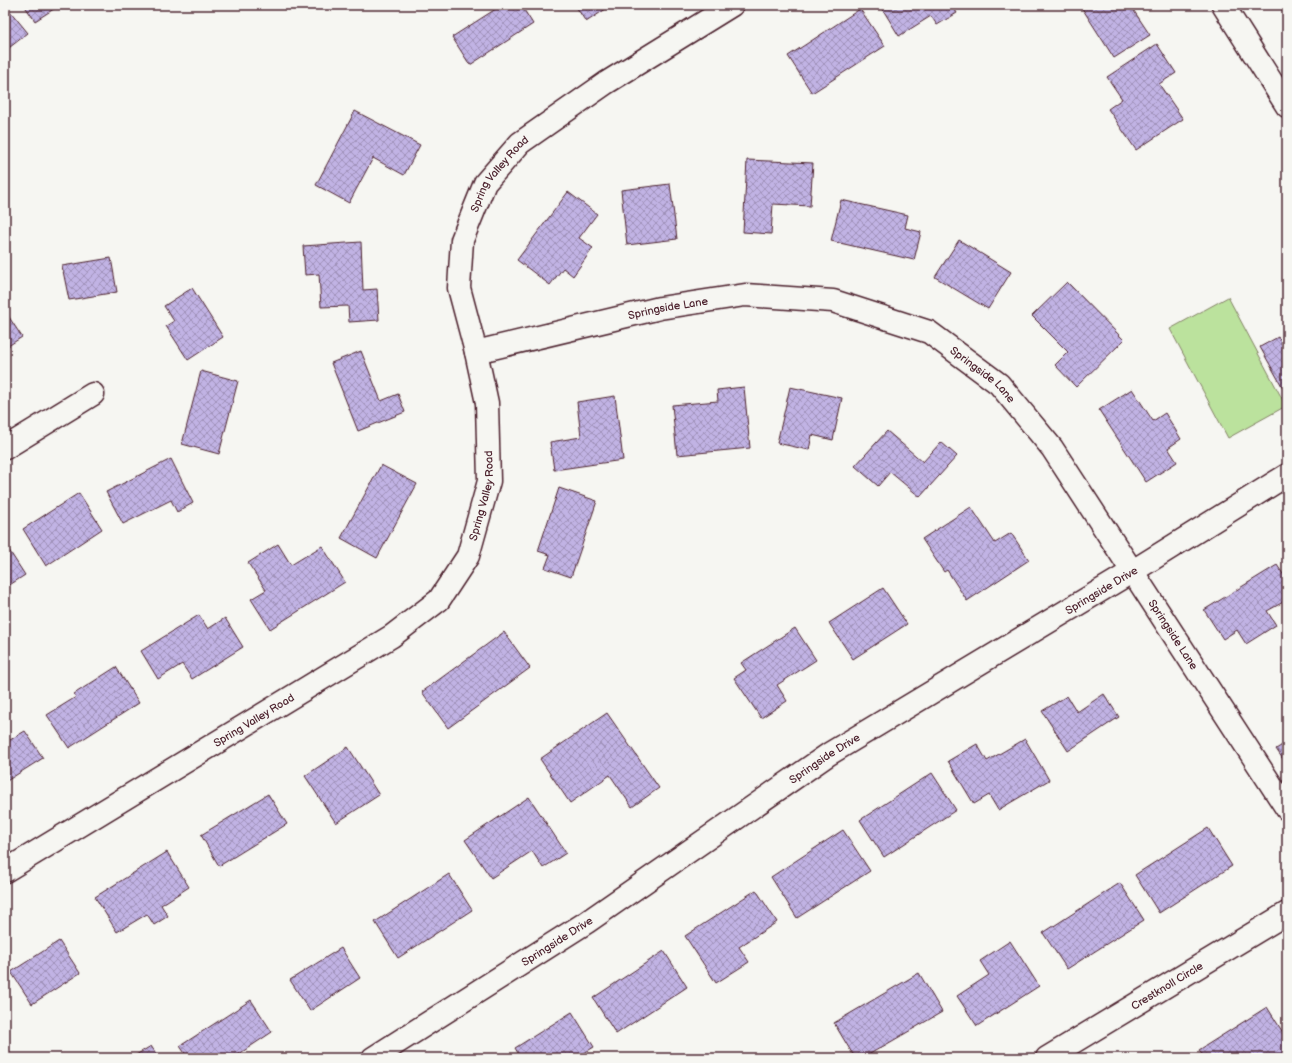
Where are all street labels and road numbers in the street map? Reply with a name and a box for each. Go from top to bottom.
street label: Spring Valley Road [468,133,531,214]
street label: Springside Lane [627,295,709,322]
street label: Springside Lane [947,344,1018,406]
street label: Spring Valley Road [467,450,496,542]
street label: Springside Drive [1063,564,1140,617]
street label: Springside Lane [1145,597,1201,673]
street label: Spring Valley Road [211,691,297,750]
street label: Springside Drive [787,731,863,787]
street label: Springside Drive [519,914,596,969]
street label: Crestknoll Circle [1129,959,1206,1013]

